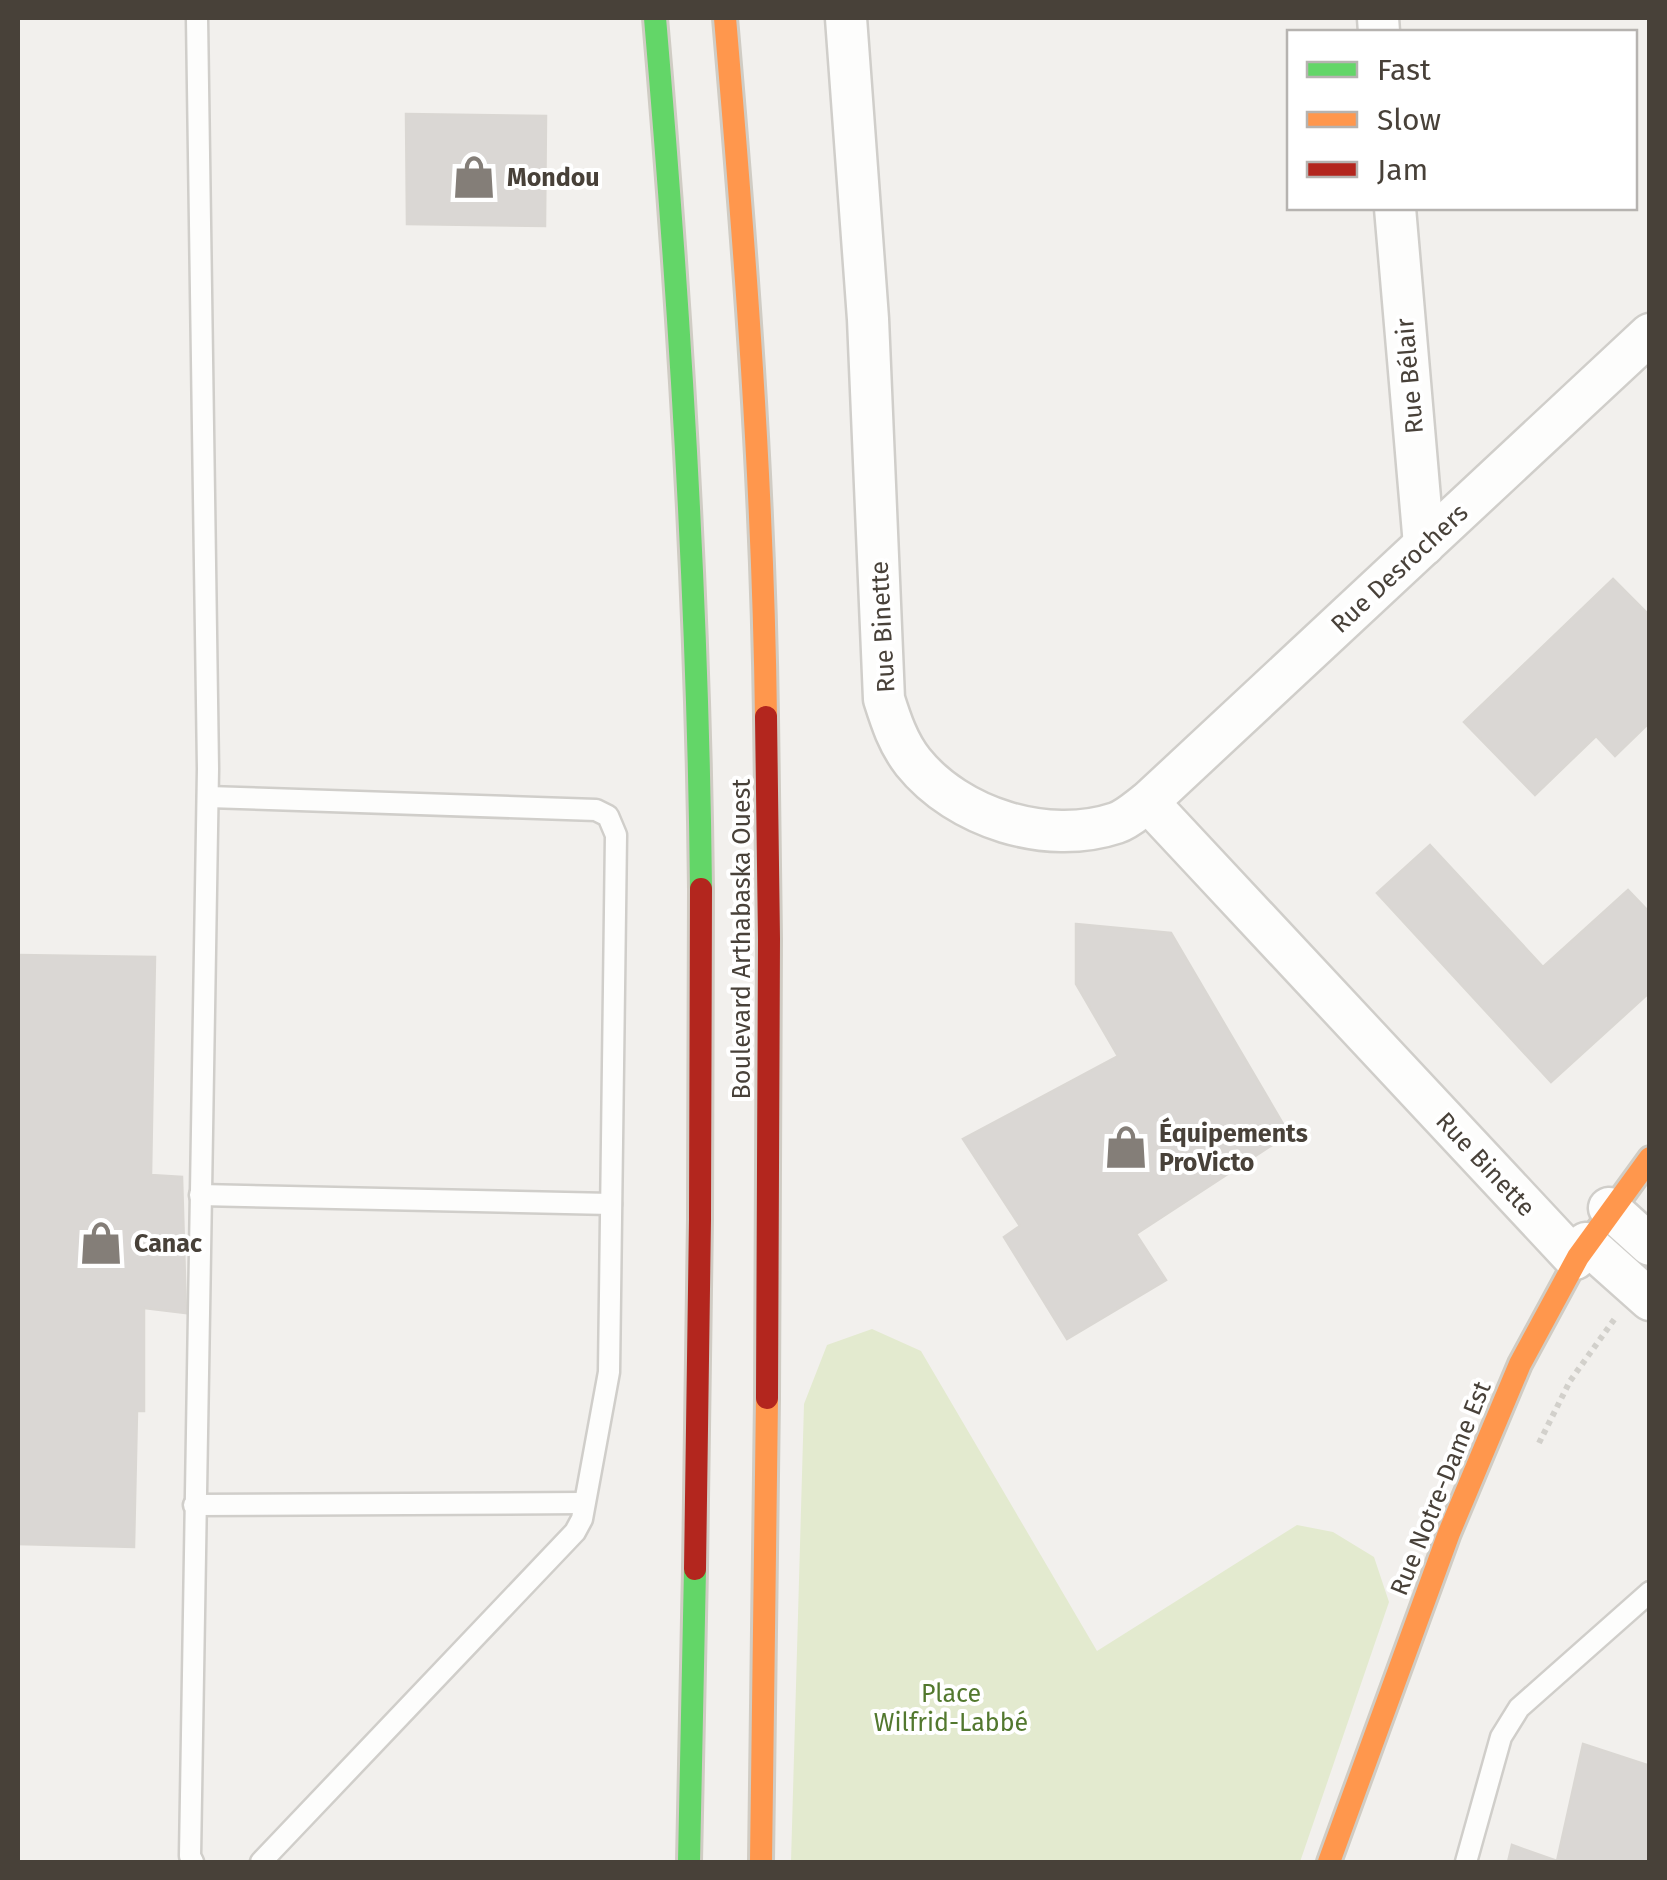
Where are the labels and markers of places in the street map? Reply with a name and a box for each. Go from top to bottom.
shop icon: Mondou [450,153,498,201]
place label: Mondou [507,163,600,193]
place label: Équipements ProVicto [1159,1117,1308,1178]
shop icon: Équipements ProVicto [1102,1123,1150,1171]
shop icon: Canac [77,1219,125,1267]
place label: Canac [134,1229,202,1259]

